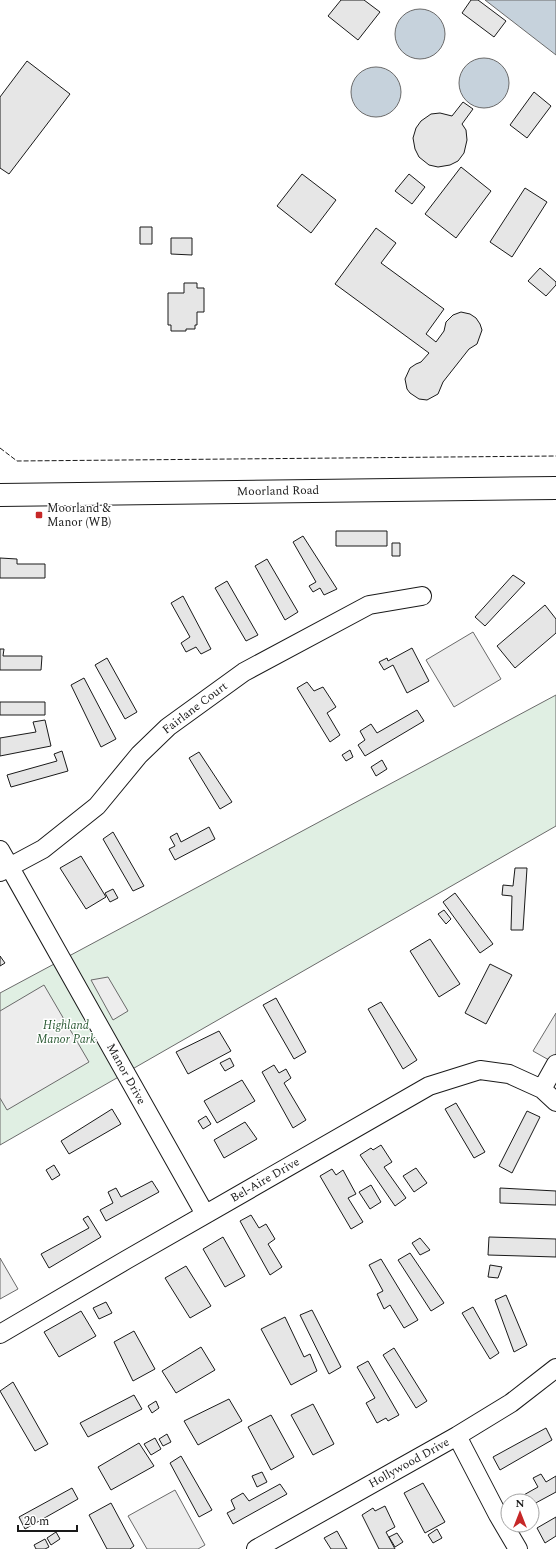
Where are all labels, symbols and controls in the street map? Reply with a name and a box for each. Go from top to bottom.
street label: Moorland Road [237,481,320,501]
place label: Moorland & Manor (WB) [47,499,111,532]
marker: Moorland & Manor (WB) [34,510,44,520]
street label: Fairlane Court [158,677,232,739]
park label: Highland Manor Park [36,1016,96,1049]
street label: Manor Drive [101,1040,151,1109]
street label: Bel-Aire Drive [227,1152,303,1208]
street label: Hollywood Drive [365,1433,453,1493]
north arrow [500,1493,540,1533]
text: N [516,1495,525,1512]
scale bar [18,1507,77,1533]
text: 20 m [24,1512,49,1531]

